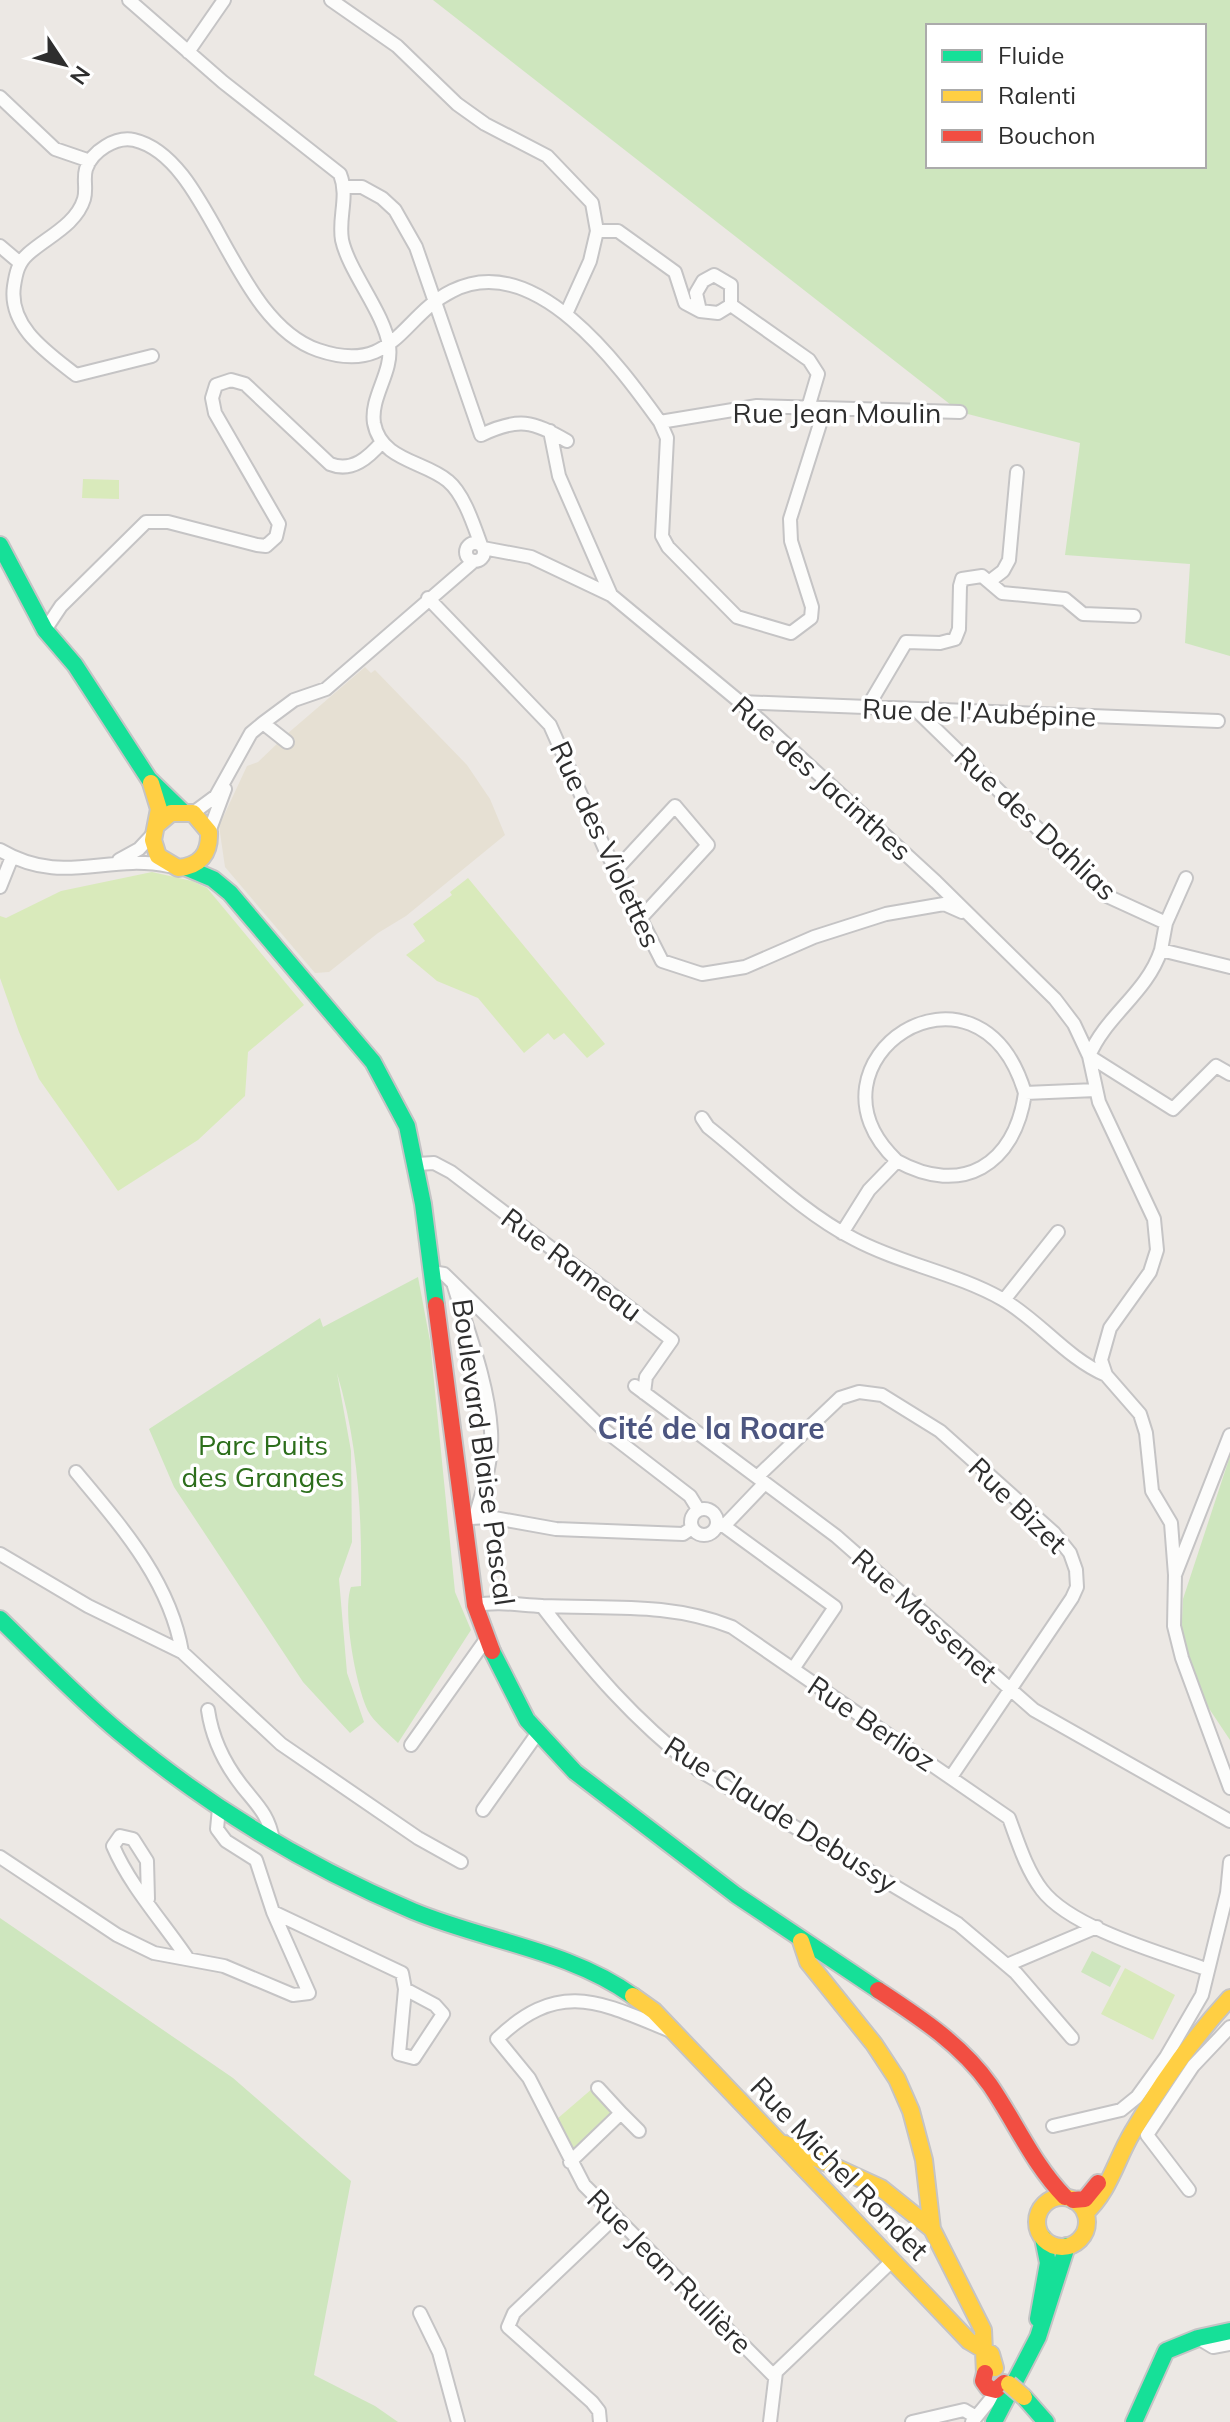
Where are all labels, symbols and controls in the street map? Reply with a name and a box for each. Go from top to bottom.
north arrow [24,24,104,104]
legend [926,24,1206,168]
text: Fluide [998,40,1064,70]
text: N [64,61,97,90]
text: Ralenti [998,80,1076,110]
text: Bouchon [998,120,1096,150]
street label: Rue Jean Moulin [733,395,941,430]
street label: Rue des Jacinthes [725,688,919,868]
street label: Rue de l'Aubépine [861,690,1097,734]
street label: Rue des Violettes [543,735,669,953]
street label: Rue des Dahlias [947,739,1125,907]
street label: Rue Rameau [495,1200,649,1328]
street label: Boulevard Blaise Pascal [445,1296,523,1608]
district label: Cité de la Roare [597,1409,825,1447]
park label: Parc Puits des Granges [182,1427,344,1494]
street label: Rue Bizet [962,1450,1075,1560]
street label: Rue Massenet [845,1541,1005,1689]
street label: Rue Berlioz [802,1668,942,1778]
street label: Rue Claude Debussy [658,1728,904,1900]
street label: Rue Michel Rondet [744,2069,937,2267]
street label: Rue Jean Rullière [580,2181,760,2361]

